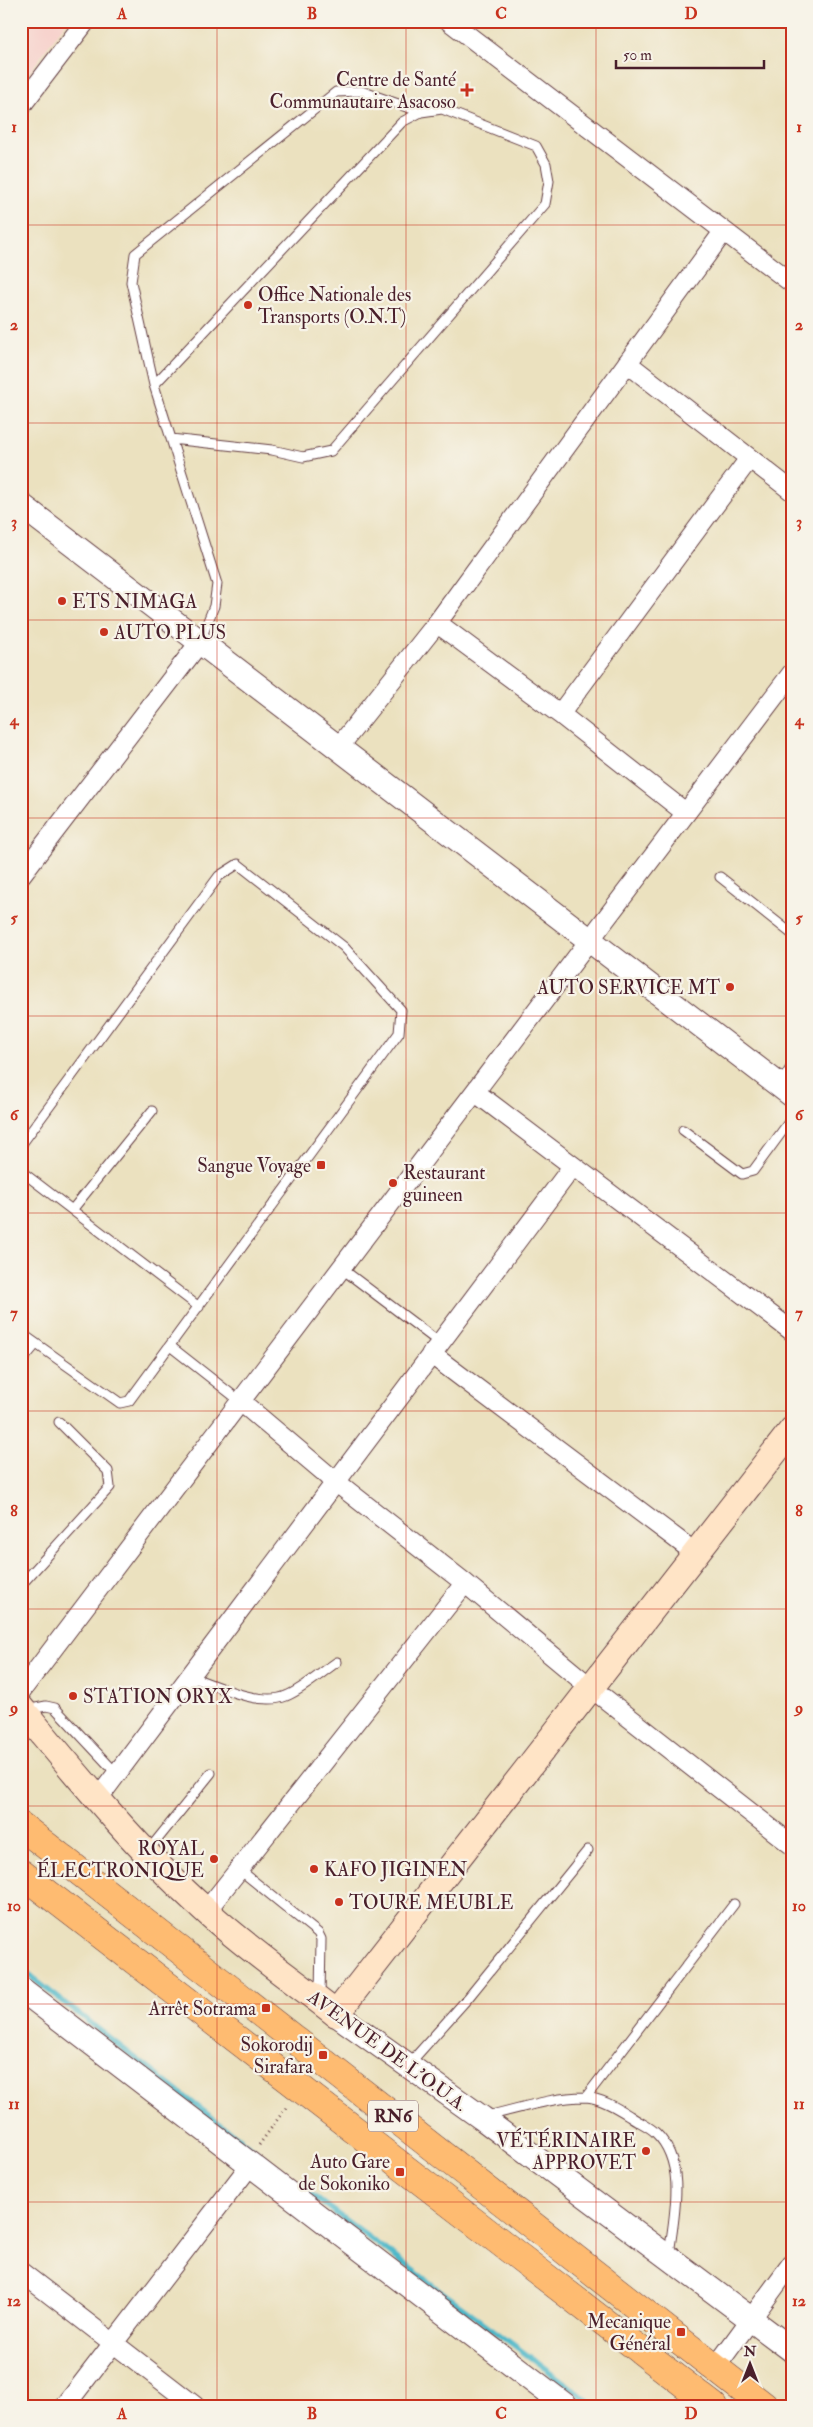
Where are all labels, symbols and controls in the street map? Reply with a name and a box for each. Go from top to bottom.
text: A [116,4,128,24]
text: B [307,4,317,24]
text: C [495,4,507,24]
text: D [684,4,698,24]
scale bar [616,38,763,70]
text: 50 m [623,46,652,65]
place label: Centre de Santé Communautaire Asacoso [270,68,456,114]
marker: Centre de Santé Communautaire Asacoso [460,83,474,97]
text: 1 [11,117,17,137]
text: 1 [796,117,802,137]
place label: Office Nationale des Transports (O.N.T) [258,283,411,330]
marker: Office Nationale des Transports (O.N.T) [242,299,254,311]
text: 2 [10,315,18,335]
text: 2 [795,315,803,335]
text: 3 [11,512,17,532]
text: 3 [796,512,802,532]
place label: ETS NIMAGA [72,590,197,614]
marker: ETS NIMAGA [56,595,68,607]
place label: AUTO PLUS [113,621,226,645]
marker: AUTO PLUS [98,626,110,638]
text: 4 [9,710,20,730]
text: 4 [794,710,805,730]
text: 5 [10,908,18,928]
text: 5 [795,908,803,928]
place label: AUTO SERVICE MT [536,976,720,1000]
marker: AUTO SERVICE MT [724,981,736,993]
text: 6 [10,1105,20,1125]
text: 6 [795,1105,805,1125]
place label: Sangue Voyage [197,1154,311,1178]
marker: Sangue Voyage [315,1159,327,1171]
place label: Restaurant guineen [403,1161,485,1207]
marker: Restaurant guineen [387,1177,399,1189]
text: 7 [10,1303,18,1323]
text: 7 [795,1303,803,1323]
text: 8 [10,1501,18,1521]
text: 8 [795,1501,803,1521]
place label: STATION ORYX [83,1685,233,1709]
marker: STATION ORYX [67,1690,79,1702]
text: 9 [8,1698,18,1718]
text: 9 [793,1698,803,1718]
place label: ROYAL ÉLECTRONIQUE [36,1837,204,1883]
marker: ROYAL ÉLECTRONIQUE [208,1853,220,1865]
place label: KAFO JIGINEN [324,1858,467,1882]
marker: KAFO JIGINEN [308,1863,320,1875]
place label: TOURE MEUBLE [349,1891,514,1915]
text: 10 [7,1896,21,1916]
marker: TOURE MEUBLE [333,1896,345,1908]
text: 10 [792,1896,806,1916]
street label: AVENUE DE L'O.U.A. [302,1984,472,2117]
place label: Arrêt Sotrama [147,1997,256,2021]
marker: Arrêt Sotrama [260,2002,272,2014]
place label: Sokorodij Sirafara [241,2033,313,2079]
marker: Sokorodij Sirafara [317,2049,329,2061]
text: 11 [8,2094,20,2114]
text: 11 [793,2094,805,2114]
road number: RN6 [368,2100,418,2132]
place label: VÉTÉRINAIRE APPROVET [496,2127,636,2175]
marker: VÉTÉRINAIRE APPROVET [640,2145,652,2157]
place label: Auto Gare de Sokoniko [298,2150,390,2196]
marker: Auto Gare de Sokoniko [394,2166,406,2178]
text: 12 [7,2291,21,2311]
text: 12 [792,2291,806,2311]
place label: Mecanique Général [587,2310,671,2356]
marker: Mecanique Général [675,2326,687,2338]
north arrow [726,2340,776,2390]
text: N [743,2343,757,2360]
text: A [116,2404,128,2424]
text: B [307,2404,317,2424]
text: C [495,2404,507,2424]
text: D [684,2404,698,2424]

